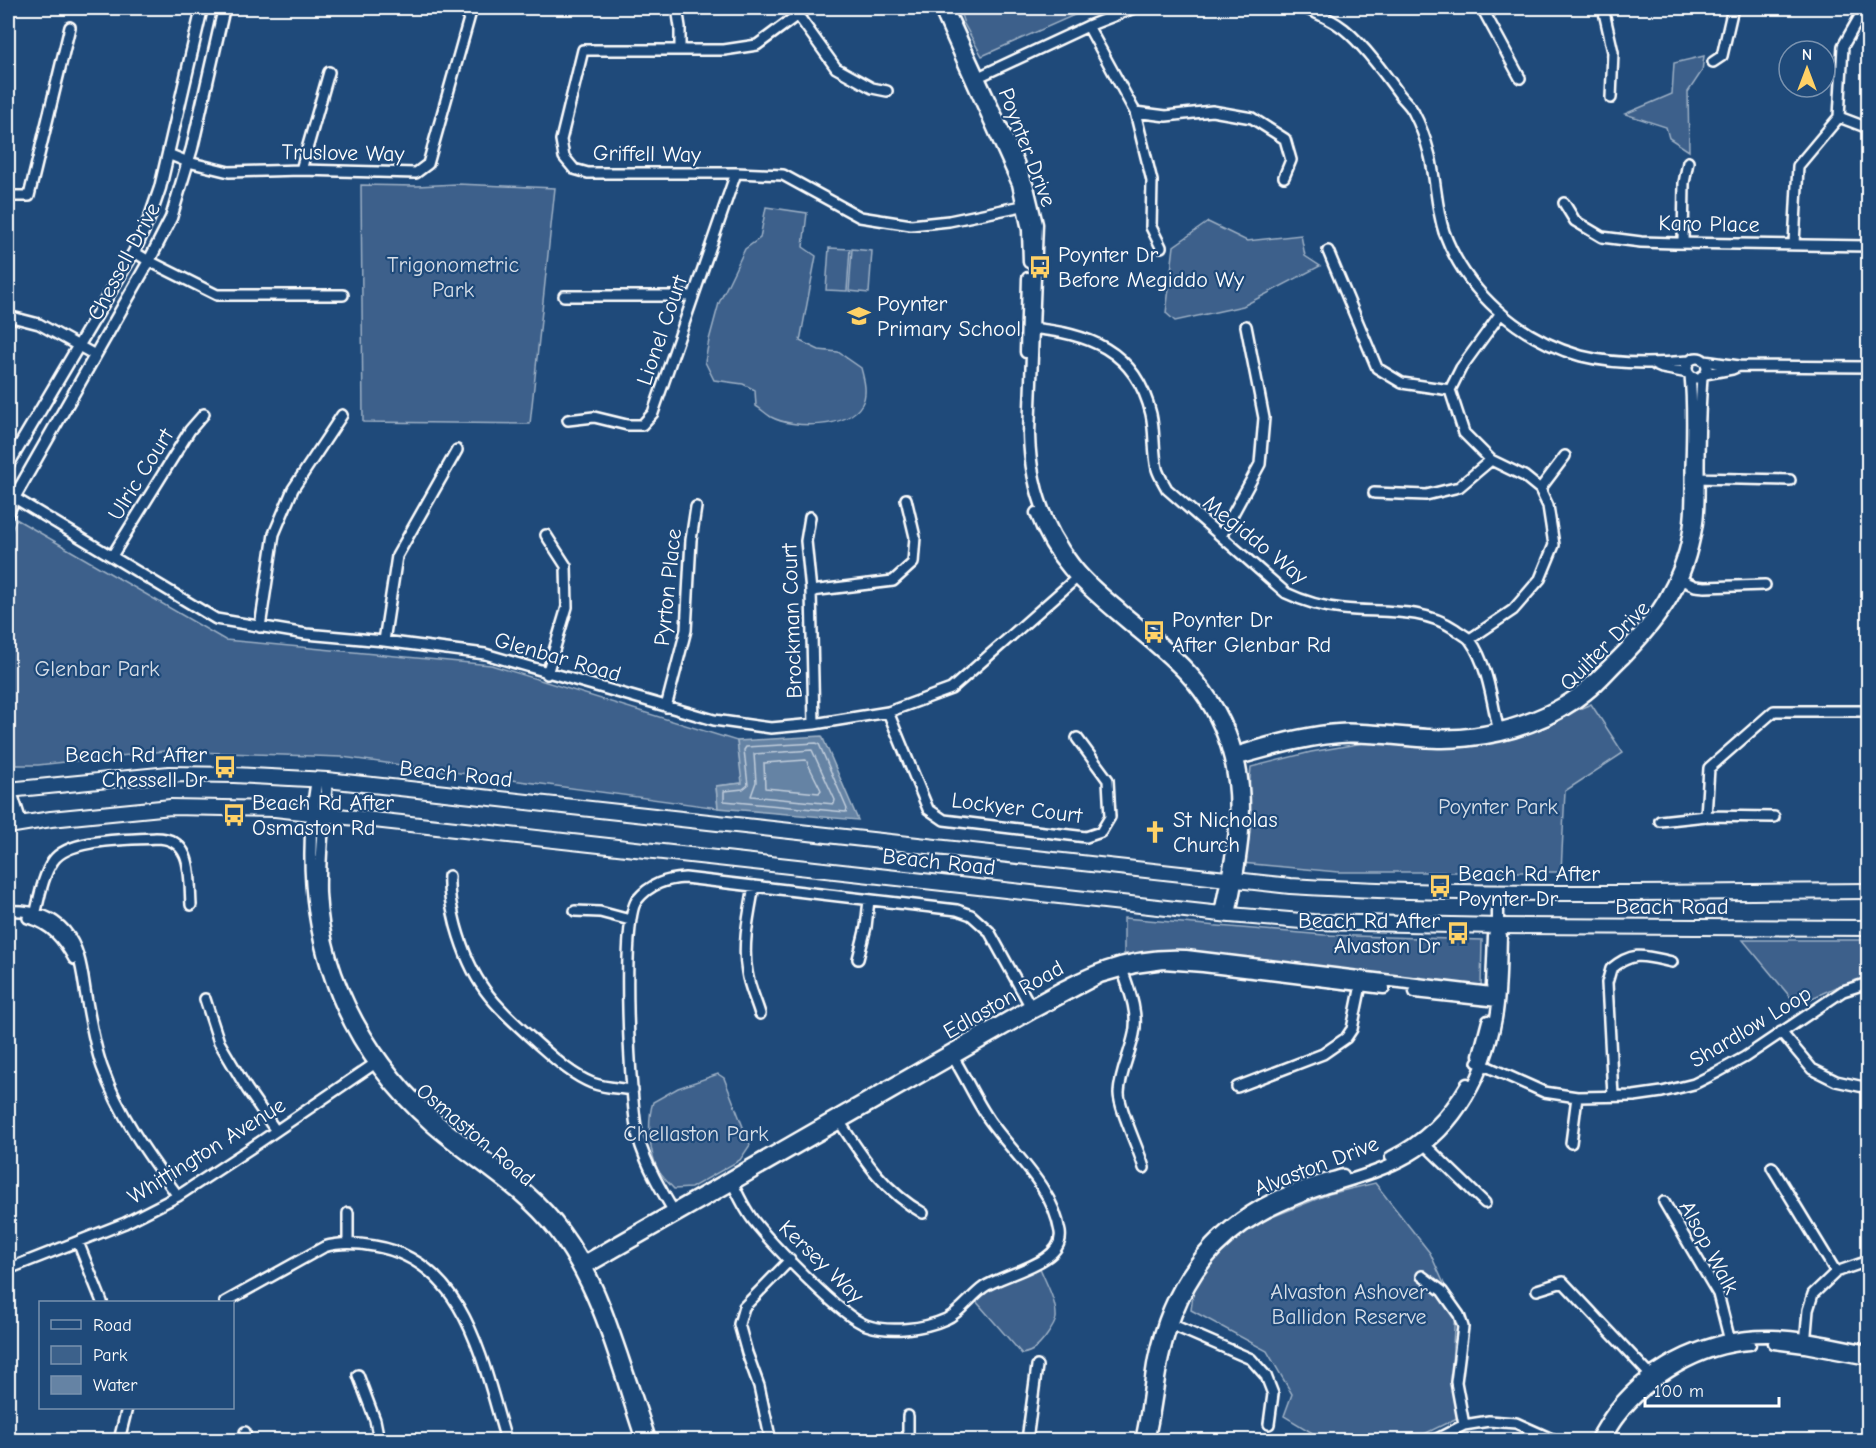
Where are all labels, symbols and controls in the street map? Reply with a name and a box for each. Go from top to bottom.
north arrow [1777,39,1837,99]
text: N [1802,46,1812,64]
street label: Poynter Drive [993,84,1062,210]
street label: Truslove Way [281,139,405,167]
street label: Griffell Way [593,140,701,168]
street label: Chessell Drive [82,198,166,325]
street label: Karo Place [1658,210,1760,238]
place label: Poynter Dr Before Megiddo Wy [1058,242,1244,293]
park label: Trigonometric Park [387,252,519,303]
bus stop icon: Poynter Dr Before Megiddo Wy [1027,254,1053,280]
street label: Lionel Court [631,271,693,389]
place label: Poynter Primary School [877,291,1021,342]
school or university icon: Poynter Primary School [846,303,872,329]
street label: Ulric Court [102,423,180,525]
street label: Megiddo Way [1198,490,1313,590]
street label: Pyrton Place [649,527,687,647]
street label: Brockman Court [776,542,808,699]
street label: Quilter Drive [1554,595,1655,696]
place label: Poynter Dr After Glenbar Rd [1172,607,1331,658]
bus stop icon: Poynter Dr After Glenbar Rd [1141,619,1167,645]
street label: Glenbar Road [491,626,624,687]
park label: Glenbar Park [34,656,160,682]
place label: Beach Rd After Chessell Dr [65,742,207,793]
bus stop icon: Beach Rd After Chessell Dr [212,754,238,780]
street label: Beach Road [398,755,514,793]
street label: Lockyer Court [950,787,1084,829]
place label: Beach Rd After Osmaston Rd [252,790,394,841]
park label: Poynter Park [1438,794,1558,820]
bus stop icon: Beach Rd After Osmaston Rd [221,802,247,828]
place label: St Nicholas Church [1173,807,1278,858]
church icon: St Nicholas Church [1142,819,1168,845]
street label: Beach Road [881,843,997,881]
place label: Beach Rd After Poynter Dr [1458,861,1600,912]
bus stop icon: Beach Rd After Poynter Dr [1427,873,1453,899]
street label: Beach Road [1615,894,1729,920]
place label: Beach Rd After Alvaston Dr [1298,908,1440,959]
bus stop icon: Beach Rd After Alvaston Dr [1445,920,1471,946]
street label: Edlaston Road [939,955,1068,1045]
street label: Shardlow Loop [1685,980,1816,1073]
street label: Osmaston Road [411,1078,540,1192]
street label: Whittington Avenue [123,1092,290,1210]
park label: Chellaston Park [623,1121,769,1147]
street label: Alvaston Drive [1251,1130,1382,1202]
street label: Alsop Walk [1674,1196,1745,1299]
street label: Kersey Way [773,1215,869,1309]
park label: Alvaston Ashover Ballidon Reserve [1270,1279,1428,1330]
legend [39,1301,234,1409]
text: Road [93,1315,132,1336]
text: Park [93,1345,128,1366]
scale bar [1645,1370,1778,1408]
text: Water [93,1375,138,1396]
text: 100 m [1654,1381,1704,1402]

